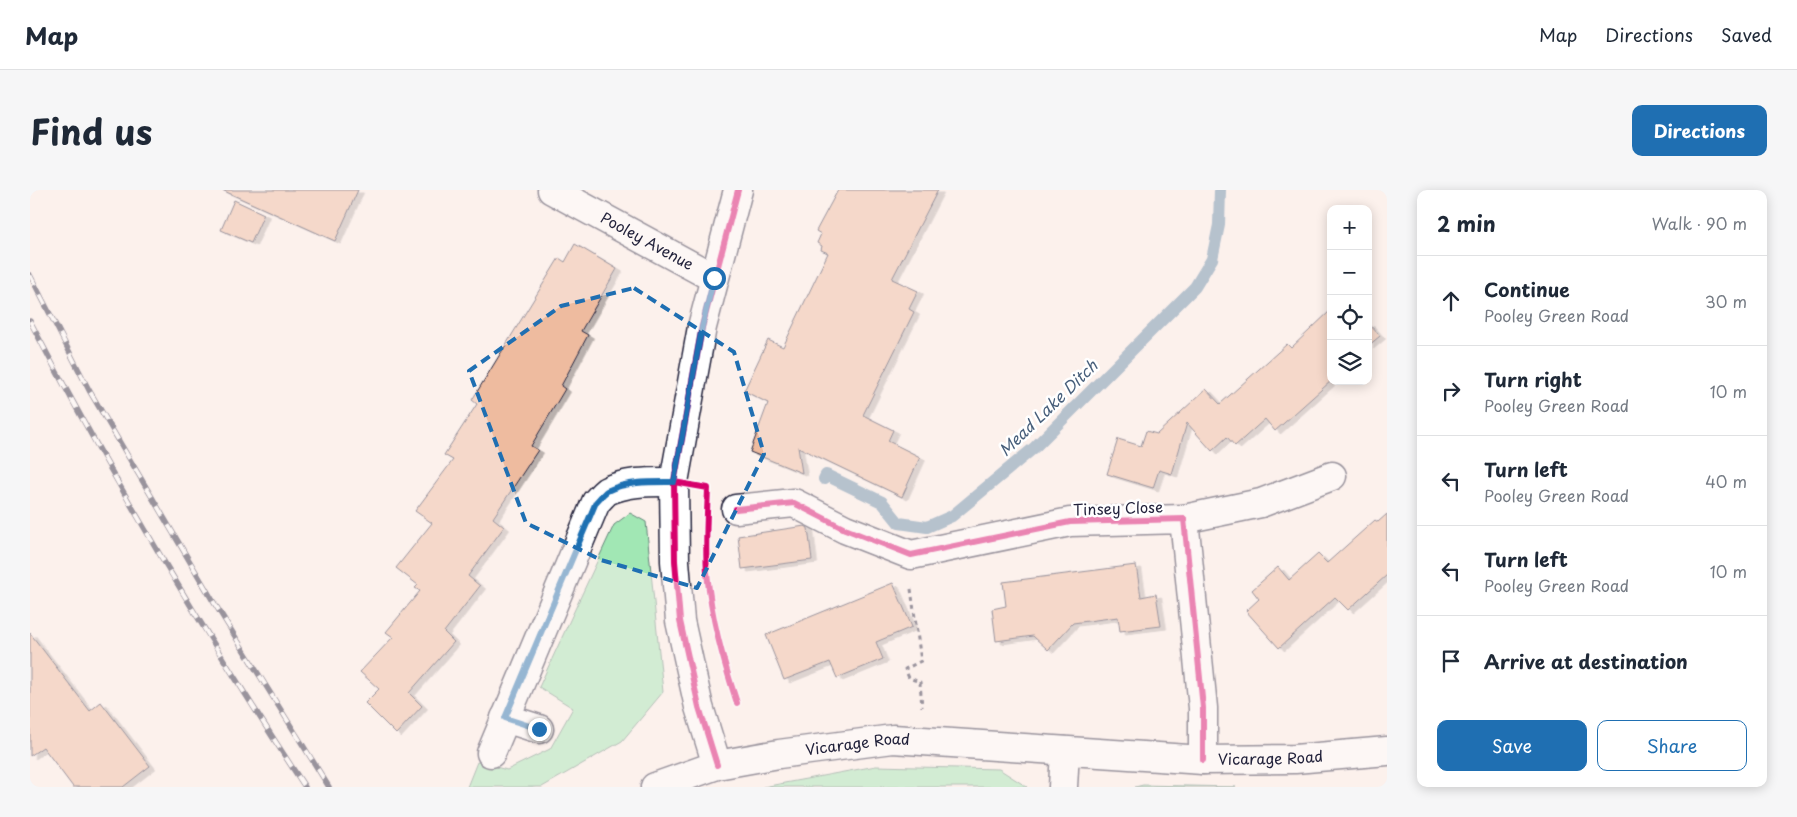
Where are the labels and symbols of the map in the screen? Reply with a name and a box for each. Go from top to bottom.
street label: Pooley Avenue [597,206,698,275]
route start [703,267,726,290]
water label: Mead Lake Ditch [992,353,1103,461]
street label: Tinsey Close [1073,494,1163,521]
route end [528,718,551,741]
street label: Vicarage Road [804,726,911,760]
street label: Vicarage Road [1218,744,1324,770]

